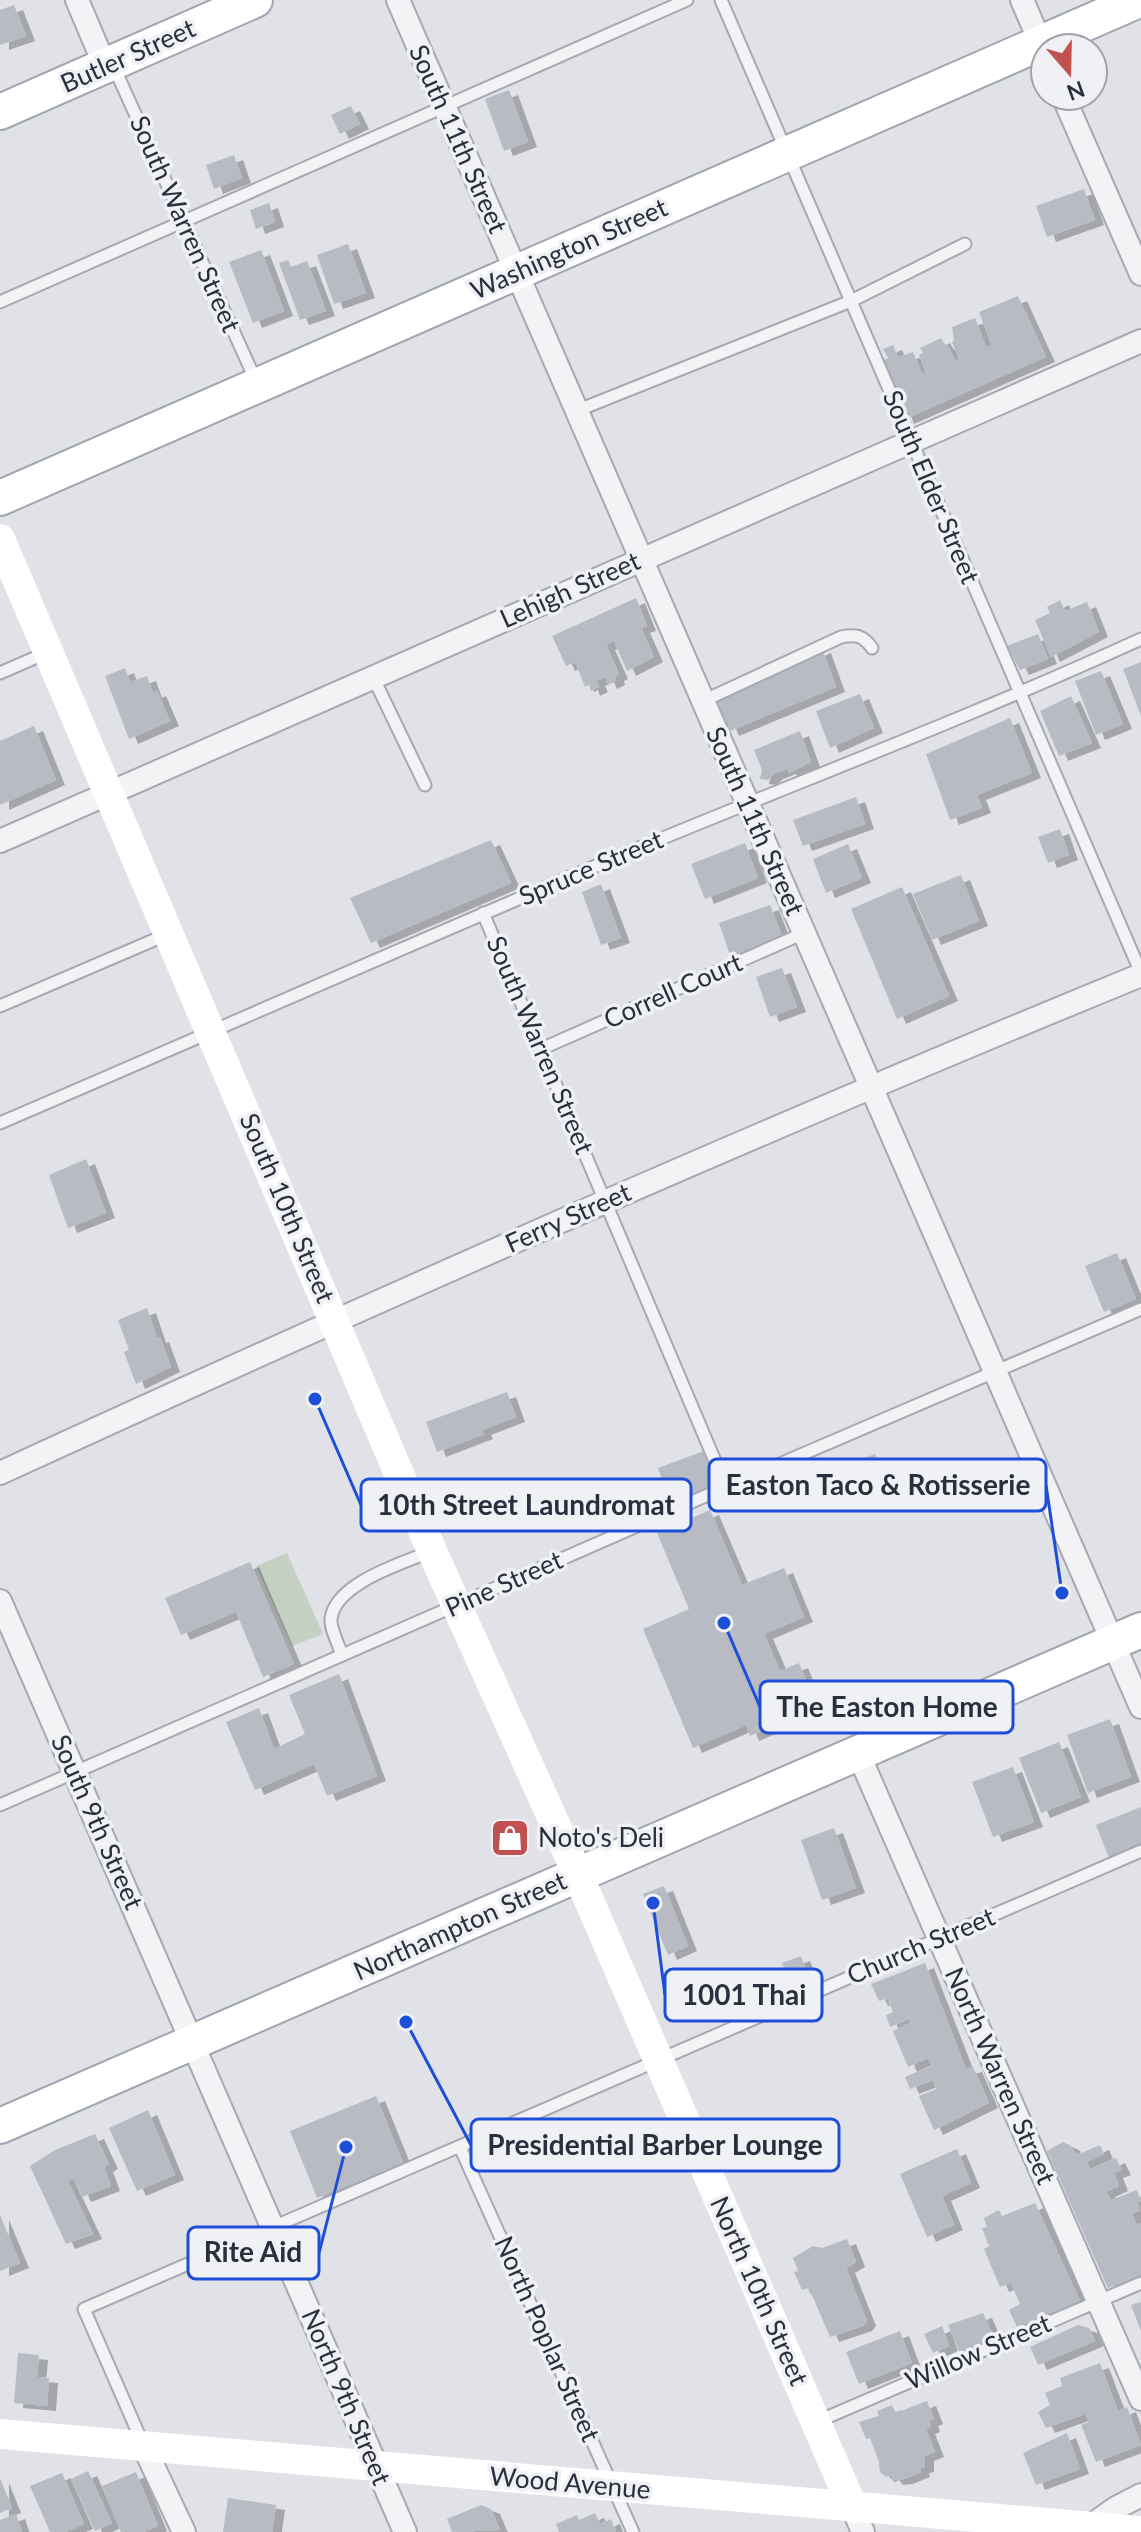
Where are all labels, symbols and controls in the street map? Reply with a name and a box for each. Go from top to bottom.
street label: Butler Street [55,11,201,99]
north arrow [1029,32,1109,112]
street label: South 11th Street [403,39,515,238]
text: N [1063,76,1089,107]
street label: South Warren Street [124,110,248,337]
street label: Washington Street [465,190,673,306]
street label: South Elder Street [877,385,987,589]
street label: Lehigh Street [495,544,645,634]
street label: South 11th Street [700,721,812,920]
street label: Spruce Street [514,822,668,912]
street label: South Warren Street [481,931,602,1159]
street label: Correll Court [598,945,747,1035]
street label: South 10th Street [234,1108,343,1308]
street label: Ferry Street [500,1175,636,1259]
callout: Easton Taco & Rotisserie [709,1459,1046,1511]
text: Easton Taco & Rotisserie [726,1467,1030,1501]
callout: 10th Street Laundromat [361,1479,691,1531]
text: 10th Street Laundromat [377,1487,676,1521]
street label: Pine Street [440,1543,568,1623]
callout: The Easton Home [760,1681,1013,1733]
text: The Easton Home [776,1689,998,1723]
street label: South 9th Street [45,1729,151,1914]
shop icon: Noto's Deli [489,1817,531,1859]
place label: Noto's Deli [538,1821,664,1853]
street label: Northampton Street [348,1863,572,1986]
street label: Church Street [842,1899,1000,1991]
street label: North Warren Street [939,1962,1063,2190]
callout: 1001 Thai [665,1969,822,2021]
text: 1001 Thai [682,1977,806,2011]
callout: Presidential Barber Lounge [471,2119,839,2171]
text: Presidential Barber Lounge [487,2127,823,2161]
street label: North 10th Street [704,2191,816,2391]
callout: Rite Aid [188,2227,319,2279]
street label: North Poplar Street [488,2231,608,2447]
text: Rite Aid [204,2234,302,2268]
street label: North 9th Street [295,2304,399,2490]
street label: Willow Street [900,2306,1056,2396]
street label: Wood Avenue [488,2459,652,2505]

